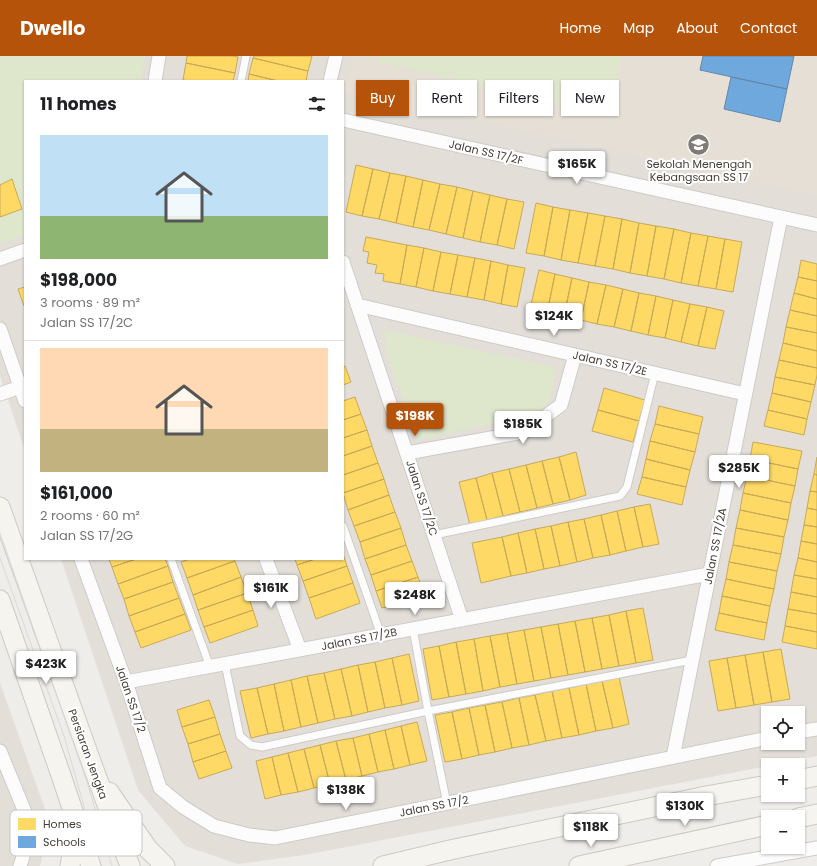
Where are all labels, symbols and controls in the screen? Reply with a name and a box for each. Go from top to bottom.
text: Dwello [20,15,85,42]
text: Home [559,18,601,38]
text: Map [623,18,654,38]
text: About [676,18,718,38]
text: Contact [740,18,797,38]
chip: Buy [356,80,409,116]
chip: Rent [417,80,477,116]
chip: Filters [485,80,553,116]
chip: New [561,80,619,116]
text: 11 homes [40,92,117,116]
icon: filters [306,93,328,115]
school or university icon: Sekolah Menengah Kebangsaan SS 17 [686,131,712,157]
street label: Jalan SS 17/2F [447,136,525,168]
pin: $165K [549,151,605,185]
text: $165K [557,154,597,173]
place label: Sekolah Menengah Kebangsaan SS 17 [646,156,752,185]
icon: home [148,161,220,233]
text: $198,000 [40,268,117,292]
text: 3 rooms · 89 m² [40,293,140,312]
pin: $124K [526,303,582,337]
text: $124K [535,306,573,325]
text: Jalan SS 17/2C [40,313,133,332]
street label: Jalan SS 17/2E [571,347,649,379]
icon: home [148,374,220,446]
pin: $198K [387,403,443,437]
text: $198K [396,406,434,425]
pin: $185K [495,411,551,445]
text: $185K [503,414,543,433]
pin: $285K [711,455,767,489]
street label: Jalan SS 17/2C [402,458,442,538]
text: $285K [718,458,760,477]
text: $161,000 [40,481,113,505]
text: 2 rooms · 60 m² [40,506,140,525]
street label: Jalan SS 17/2A [700,506,730,586]
text: Jalan SS 17/2G [40,526,133,545]
pin: $161K [243,575,299,609]
text: $161K [253,578,289,597]
pin: $248K [387,582,443,616]
text: $248K [394,585,436,604]
street label: Jalan SS 17/2B [320,624,399,654]
pin: $423K [18,651,74,685]
text: $423K [25,654,67,673]
street label: Jalan SS 17/2 [112,663,150,735]
map controls [761,706,805,854]
button: locate [761,706,805,750]
street label: Persiaran Jengka [64,707,112,801]
button: + [761,758,805,802]
pin: $138K [318,777,374,811]
text: $138K [327,780,365,799]
street label: Jalan SS 17/2 [398,791,470,821]
pin: $130K [657,793,713,827]
text: $130K [666,796,704,815]
legend [10,810,142,856]
button: − [761,810,805,854]
pin: $118K [563,814,619,848]
text: Homes [43,816,82,832]
text: $118K [573,817,609,836]
text: Schools [43,834,86,850]

